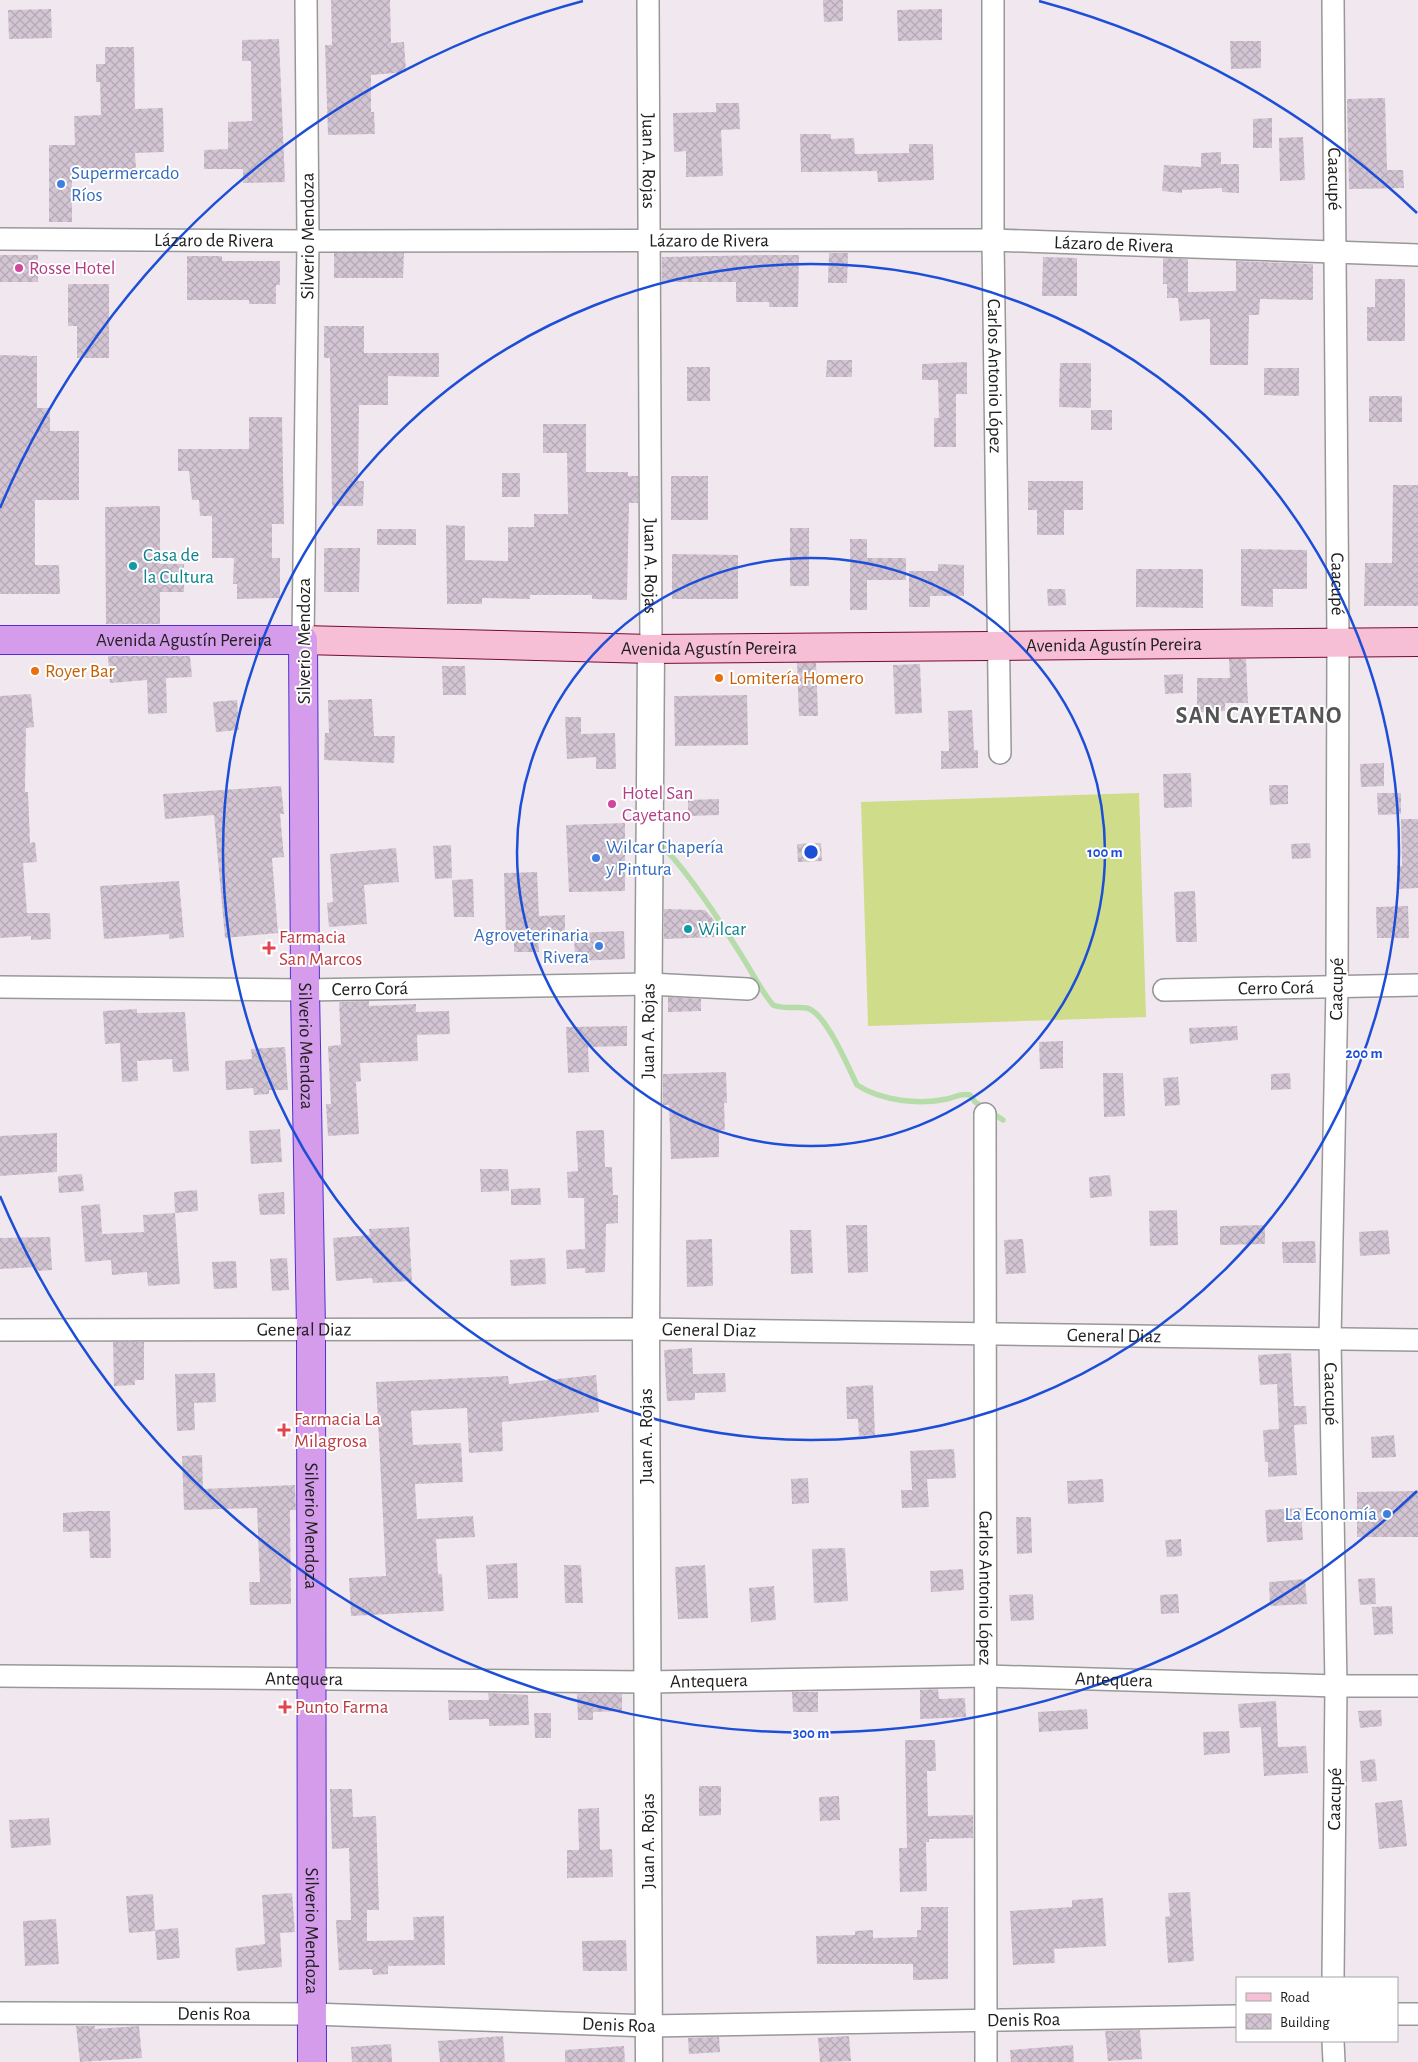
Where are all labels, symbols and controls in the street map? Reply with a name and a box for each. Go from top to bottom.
street label: Juan A. Rojas [639,113,658,209]
street label: Caacupé [1325,147,1344,211]
place label: Supermercado Ríos [71,164,179,205]
street label: Silverio Mendoza [298,172,318,300]
marker: Supermercado Ríos [55,178,67,190]
street label: Lázaro de Rivera [154,231,274,250]
street label: Lázaro de Rivera [649,231,769,250]
street label: Lázaro de Rivera [1054,233,1174,256]
place label: Rosse Hotel [29,259,115,278]
marker: Rosse Hotel [13,262,25,274]
street label: Carlos Antonio López [984,299,1005,454]
street label: Juan A. Rojas [641,518,660,614]
place label: Casa de la Cultura [143,546,214,587]
street label: Caacupé [1328,552,1347,616]
marker: Casa de la Cultura [127,560,139,572]
street label: Silverio Mendoza [295,577,314,704]
street label: Avenida Agustín Pereira [96,631,272,650]
street label: Avenida Agustín Pereira [1026,634,1202,655]
street label: Avenida Agustín Pereira [621,638,797,659]
place label: Royer Bar [45,662,115,681]
marker: Royer Bar [29,665,41,677]
place label: Lomitería Homero [729,669,864,688]
marker: Lomitería Homero [713,672,725,684]
district label: SAN CAYETANO [1176,704,1342,728]
place label: Hotel San Cayetano [622,784,693,825]
marker: Hotel San Cayetano [606,798,618,810]
place label: Wilcar Chapería y Pintura [605,838,724,879]
centre of rings [802,843,820,861]
text: 100 m [1087,845,1123,860]
marker: Wilcar Chapería y Pintura [590,852,602,864]
place label: Wilcar [698,920,746,939]
marker: Wilcar [682,923,694,935]
place label: Agroveterinaria Rivera [474,926,589,967]
place label: Farmacia San Marcos [279,928,362,969]
marker: Agroveterinaria Rivera [593,940,605,952]
marker: Farmacia San Marcos [263,942,275,954]
street label: Caacupé [1327,957,1347,1021]
street label: Cerro Corá [1238,978,1315,998]
street label: Cerro Corá [332,979,409,999]
street label: Silverio Mendoza [295,983,317,1110]
street label: Juan A. Rojas [638,983,658,1079]
text: 200 m [1345,1046,1383,1061]
street label: General Diaz [257,1320,351,1339]
street label: General Diaz [662,1320,757,1340]
street label: General Diaz [1067,1325,1161,1346]
street label: Caacupé [1321,1362,1341,1426]
street label: Juan A. Rojas [637,1388,656,1484]
place label: Farmacia La Milagrosa [294,1410,381,1451]
marker: Farmacia La Milagrosa [278,1424,290,1436]
street label: Silverio Mendoza [302,1463,321,1590]
place label: La Economía [1285,1505,1377,1524]
marker: La Economía [1381,1508,1393,1520]
street label: Carlos Antonio López [976,1511,995,1665]
street label: Antequera [265,1669,343,1689]
street label: Antequera [1075,1669,1153,1690]
street label: Antequera [670,1671,748,1691]
place label: Punto Farma [295,1698,389,1717]
marker: Punto Farma [279,1701,291,1713]
text: 300 m [793,1726,829,1741]
street label: Caacupé [1325,1767,1345,1831]
street label: Juan A. Rojas [639,1793,658,1889]
street label: Silverio Mendoza [302,1868,321,1995]
legend [1236,1977,1398,2042]
text: Road [1280,1990,1310,2005]
street label: Denis Roa [177,2004,251,2023]
street label: Denis Roa [987,2009,1061,2030]
street label: Denis Roa [582,2014,656,2036]
text: Building [1280,2015,1330,2030]

